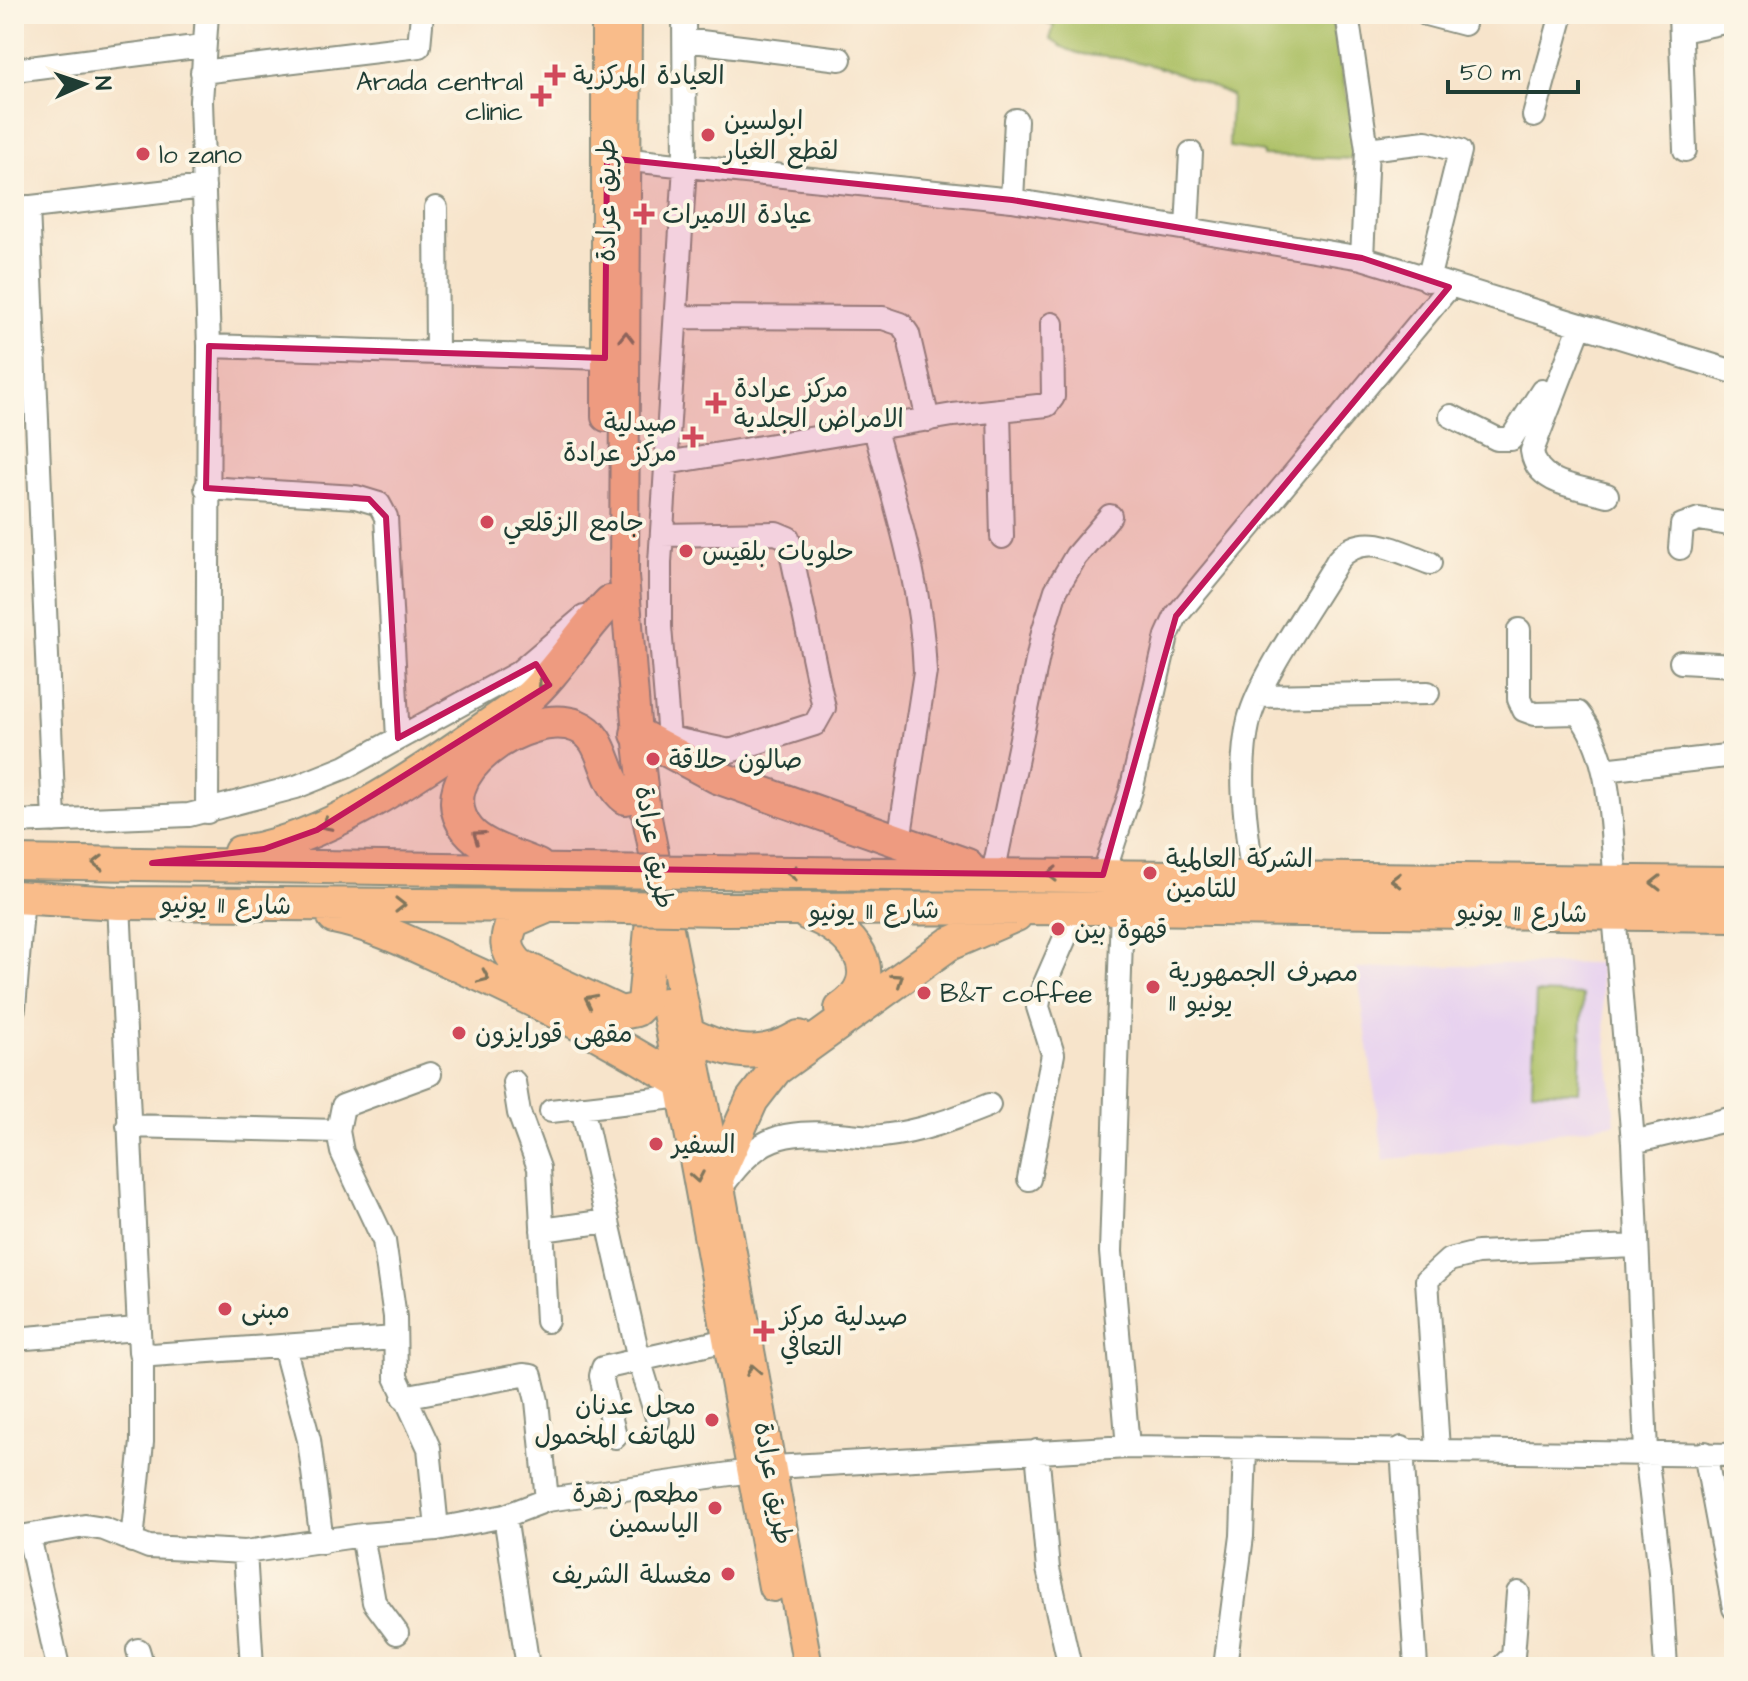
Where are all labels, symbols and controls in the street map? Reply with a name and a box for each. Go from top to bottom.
north arrow [44,44,124,124]
scale bar [1448,44,1578,94]
text: 50 m [1460,56,1521,90]
place label: العيادة المركزية [573,58,725,94]
place label: Arada central clinic [356,64,523,130]
marker: العيادة المركزية [544,64,566,86]
text: N [87,75,118,91]
marker: Arada central clinic [530,85,552,107]
place label: ابولسين لقطع الغيار [722,103,838,169]
marker: ابولسين لقطع الغيار [699,126,717,144]
place label: lo zano [159,137,242,173]
street label: طريق عرادة [589,138,625,262]
marker: lo zano [134,145,152,163]
place label: عيادة الاميرات [662,197,812,233]
marker: عيادة الاميرات [633,203,655,225]
one-way arrow [617,330,634,343]
place label: مركز عرادة الامراض الجلدية [734,371,904,437]
marker: مركز عرادة الامراض الجلدية [705,392,727,414]
place label: صيدلية مركز عرادة [563,405,677,471]
marker: صيدلية مركز عرادة [684,428,702,446]
place label: جامع الزقلعي [503,505,644,545]
marker: جامع الزقلعي [478,513,496,531]
place label: حلويات بلقيس [702,534,854,570]
marker: حلويات بلقيس [677,542,695,560]
one-way arrow [538,674,553,688]
place label: صالون حلاقة [669,742,803,778]
marker: صالون حلاقة [644,750,662,768]
street label: طريق عرادة [626,783,683,911]
one-way arrow [320,815,335,830]
one-way arrow [473,831,487,846]
place label: الشركة العالمية للتامين [1166,841,1313,907]
one-way arrow [91,854,104,872]
one-way arrow [785,864,798,881]
marker: الشركة العالمية للتامين [1141,864,1159,882]
one-way arrow [1045,865,1058,883]
one-way arrow [1389,871,1402,889]
one-way arrow [1649,874,1662,892]
street label: شارع 11 يونيو [159,886,292,924]
street label: شارع 11 يونيو [807,892,940,930]
street label: شارع 11 يونيو [1455,894,1588,932]
one-way arrow [394,896,407,914]
place label: قهوة بين [1074,912,1168,948]
marker: قهوة بين [1049,920,1067,938]
place label: مصرف الجمهورية 11 يونيو [1169,955,1358,1021]
one-way arrow [476,967,491,983]
one-way arrow [890,974,904,989]
place label: B&T coffee [940,976,1093,1012]
marker: مصرف الجمهورية 11 يونيو [1144,978,1162,996]
marker: B&T coffee [915,984,933,1002]
one-way arrow [584,994,599,1010]
place label: مقهى قورايزون [475,1016,633,1052]
marker: مقهى قورايزون [450,1024,468,1042]
place label: السفير [670,1127,736,1163]
marker: السفير [647,1135,665,1153]
one-way arrow [687,1170,704,1183]
place label: مبنى [241,1292,290,1328]
place label: صيدلية مركز التعافي [778,1299,908,1365]
marker: مبنى [216,1300,234,1318]
marker: صيدلية مركز التعافي [755,1322,773,1340]
one-way arrow [746,1363,763,1377]
place label: محل عدنان للهاتف المخمول [534,1388,696,1454]
marker: محل عدنان للهاتف المخمول [703,1411,721,1429]
street label: طريق عرادة [745,1419,802,1547]
place label: مطعم زهرة الياسمين [572,1476,699,1542]
marker: مطعم زهرة الياسمين [706,1499,724,1517]
place label: مغسلة الشريف [552,1557,712,1593]
marker: مغسلة الشريف [719,1565,737,1583]

